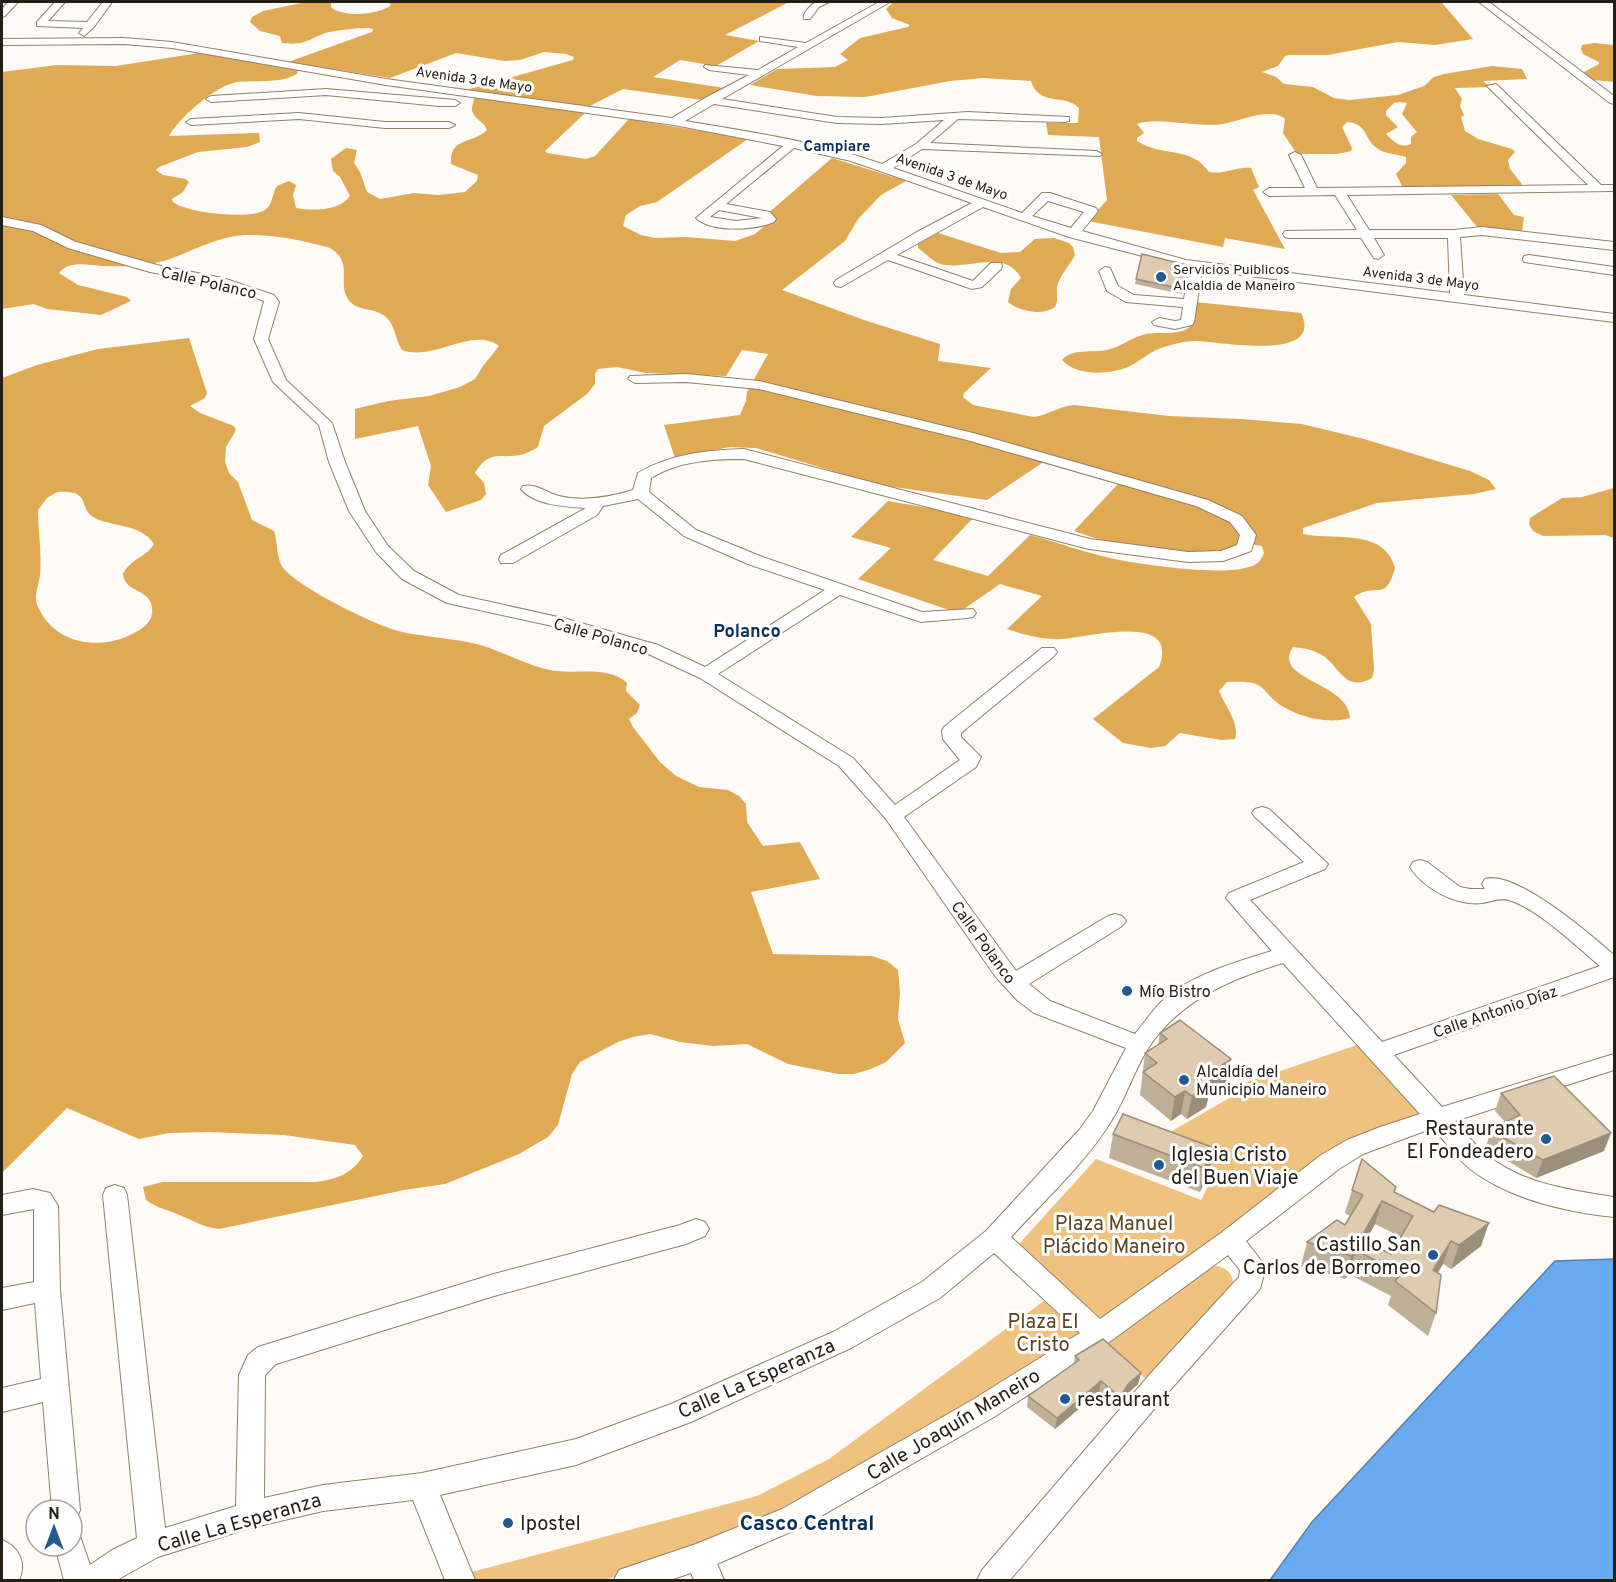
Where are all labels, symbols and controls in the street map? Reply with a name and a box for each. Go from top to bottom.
street label: Avenida 3 de Mayo [415,64,533,97]
district label: Campiare [804,138,870,157]
street label: Avenida 3 de Mayo [893,150,1010,205]
place label: Servicios Puiblicos Alcaldia de Maneiro [1173,262,1295,295]
street label: Calle Polanco [159,263,258,305]
street label: Avenida 3 de Mayo [1362,264,1480,295]
marker: Servicios Puiblicos Alcaldia de Maneiro [1154,270,1168,284]
street label: Calle Polanco [551,615,650,661]
district label: Polanco [713,621,781,644]
street label: Calle Polanco [946,898,1019,989]
street label: Calle Antonio Díaz [1431,982,1561,1044]
place label: Mío Bistro [1139,983,1211,1003]
marker: Mío Bistro [1120,984,1134,998]
place label: Alcaldía del Municipio Maneiro [1196,1063,1327,1101]
marker: Alcaldía del Municipio Maneiro [1177,1073,1191,1087]
place label: Restaurante El Fondeadero [1406,1117,1534,1166]
marker: Restaurante El Fondeadero [1539,1132,1553,1146]
place label: Iglesia Cristo del Buen Viaje [1171,1143,1298,1192]
marker: Iglesia Cristo del Buen Viaje [1152,1158,1166,1172]
park label: Plaza Manuel Plácido Maneiro [1043,1212,1185,1261]
place label: Castillo San Carlos de Borromeo [1243,1233,1421,1282]
marker: Castillo San Carlos de Borromeo [1426,1248,1440,1262]
park label: Plaza El Cristo [1008,1310,1078,1359]
street label: Calle La Esperanza [674,1333,839,1426]
street label: Calle Joaquín Maneiro [862,1364,1046,1488]
place label: restaurant [1077,1388,1170,1414]
marker: restaurant [1058,1392,1072,1406]
street label: Calle La Esperanza [155,1488,325,1560]
north arrow [24,1498,84,1558]
text: N [48,1505,60,1525]
district label: Casco Central [740,1511,874,1538]
place label: Ipostel [520,1512,581,1538]
marker: Ipostel [501,1516,515,1530]

